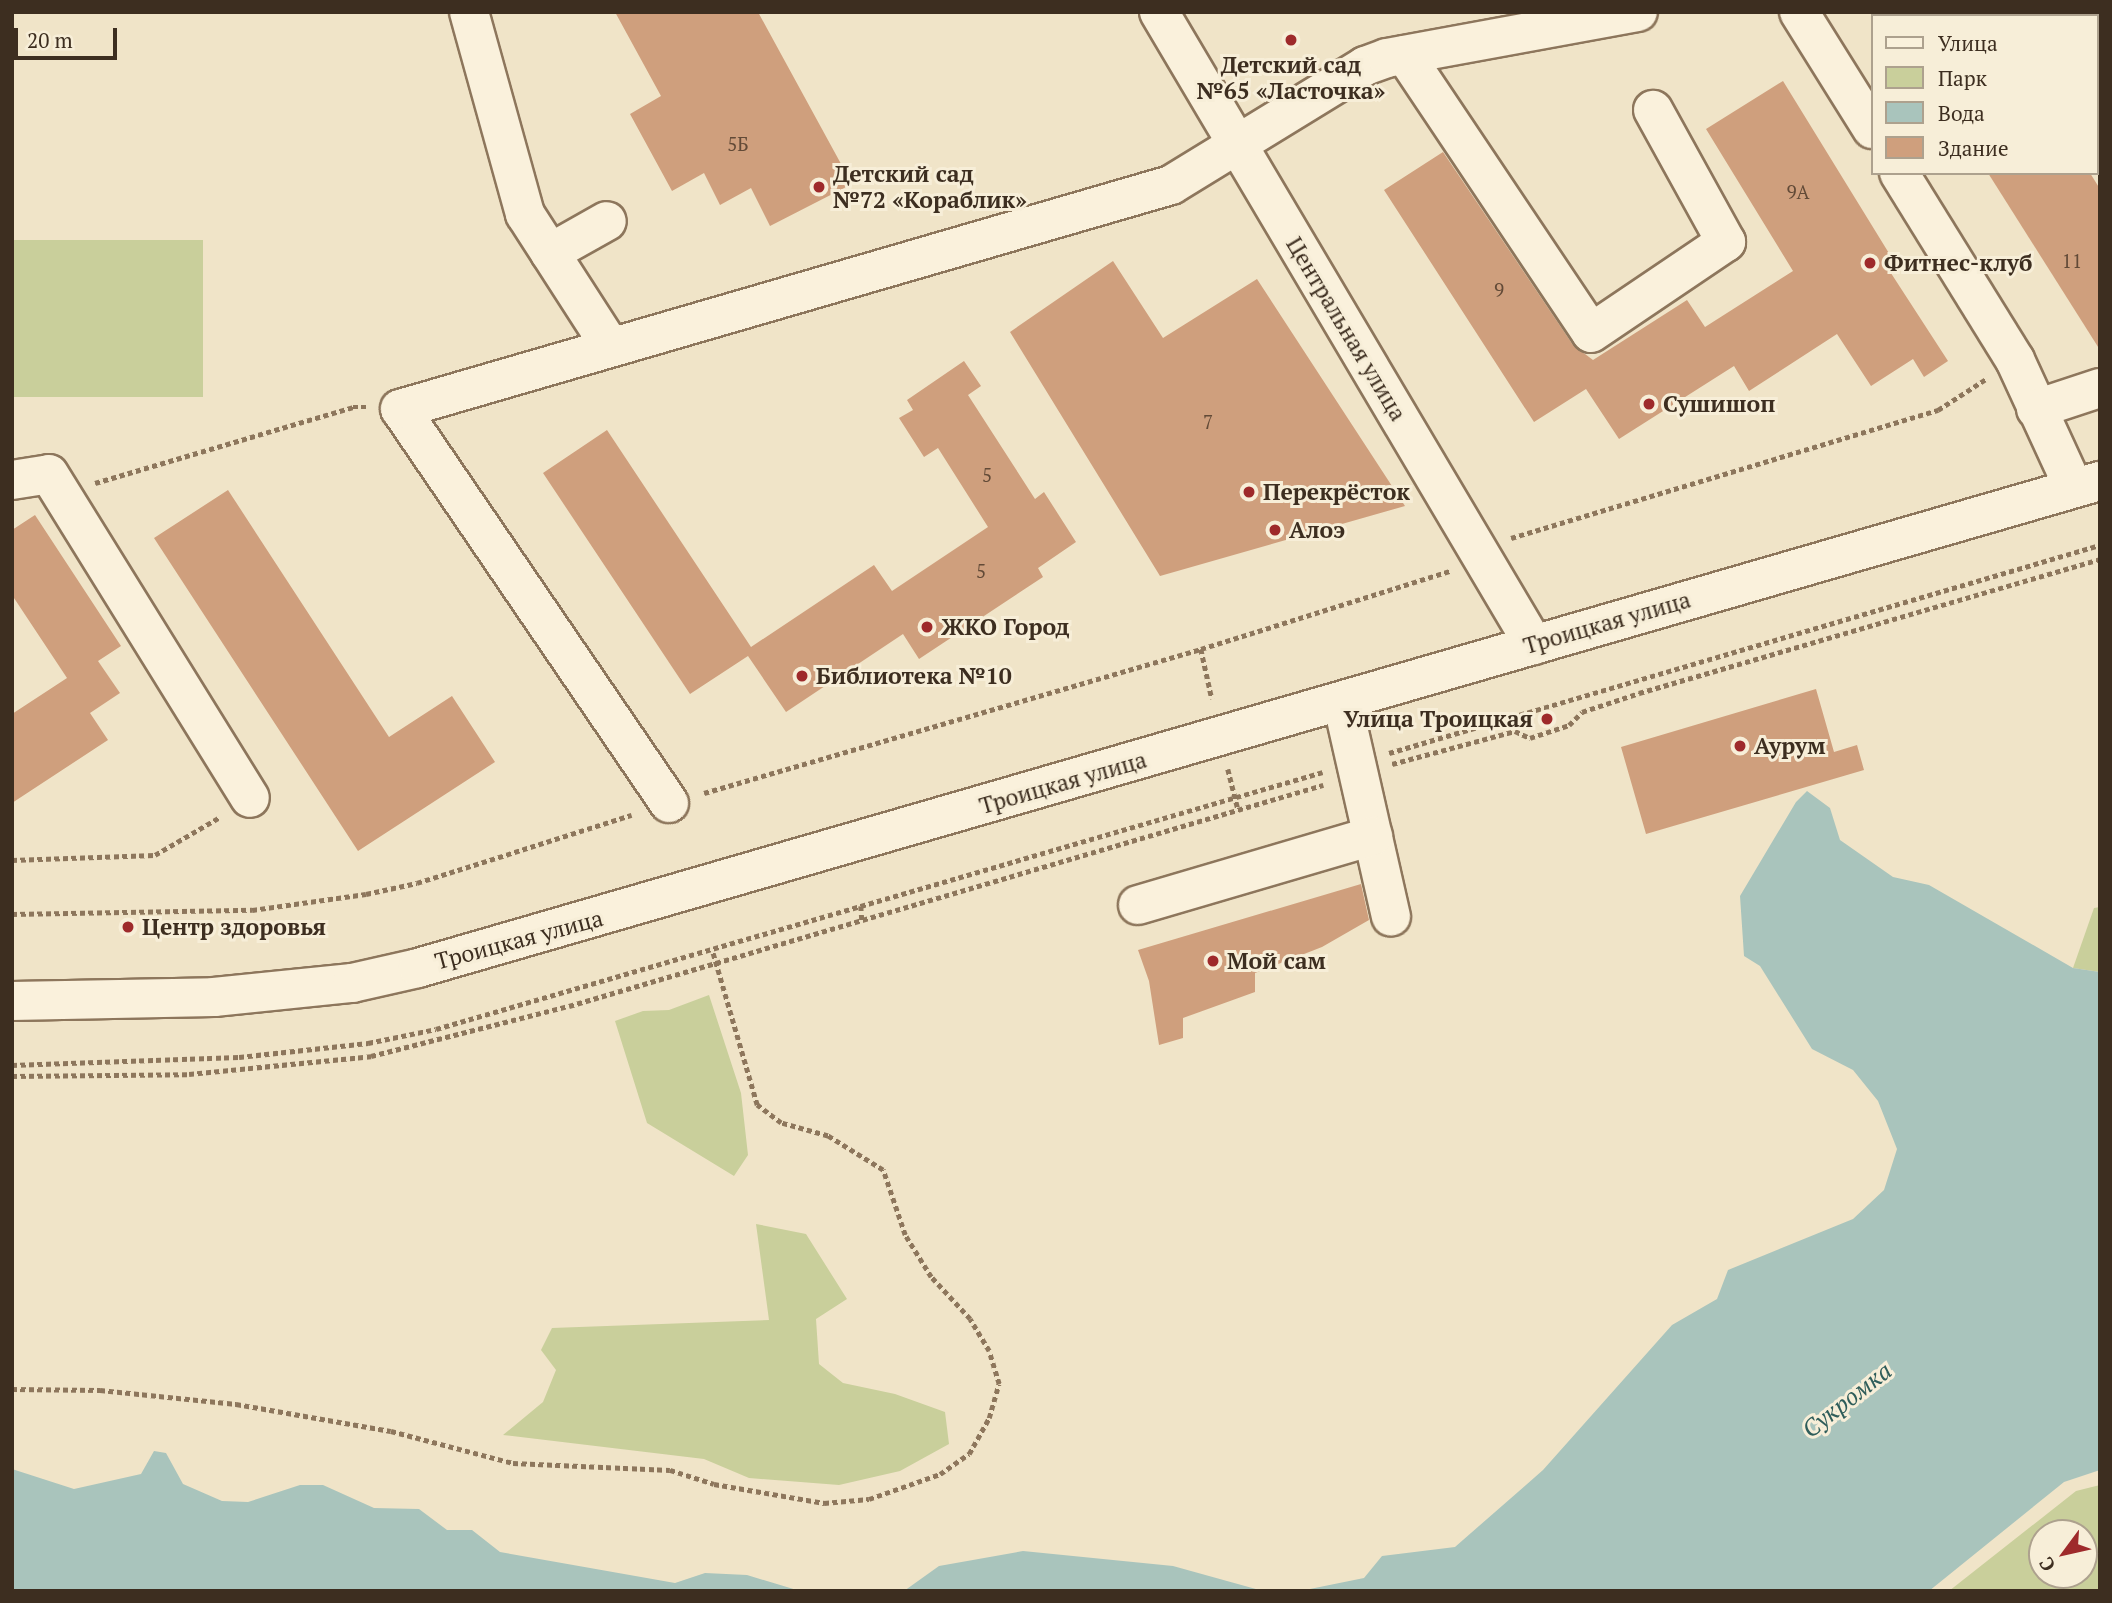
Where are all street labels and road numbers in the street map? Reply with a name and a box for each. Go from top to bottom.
street label: Центральная улица [1280,232,1412,426]
street label: Троицкая улица [1520,586,1694,660]
street label: Троицкая улица [976,746,1150,820]
street label: Троицкая улица [432,904,606,976]

